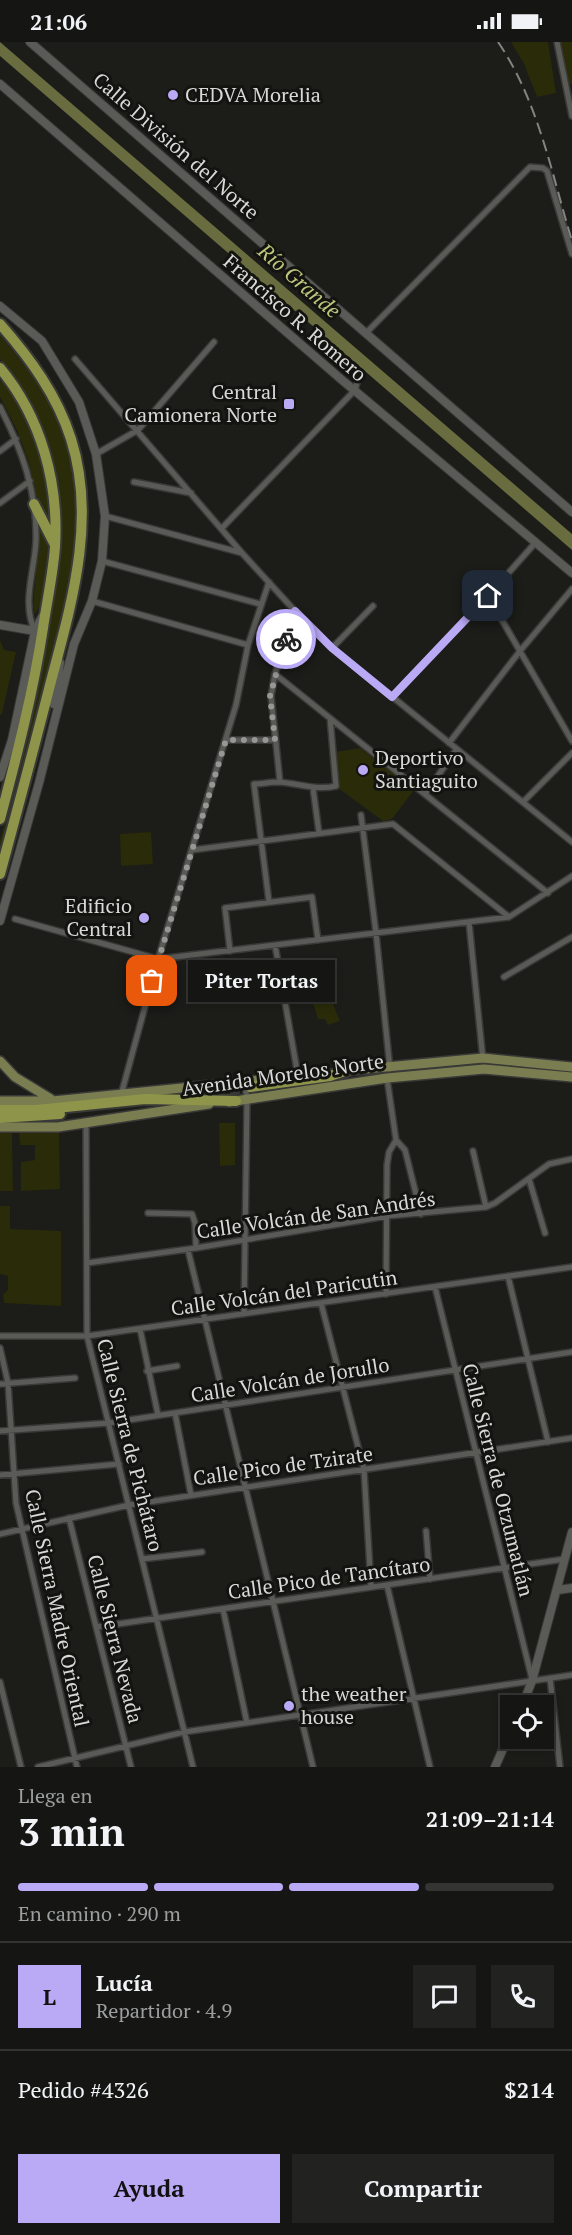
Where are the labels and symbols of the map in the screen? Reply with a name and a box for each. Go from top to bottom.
street label: Calle División del Norte [88,66,265,225]
place label: CEDVA Morelia [185,81,321,108]
marker: CEDVA Morelia [166,88,180,102]
water label: Río Grande [252,236,347,324]
street label: Francisco R. Romero [218,248,373,387]
place label: Central Camionera Norte [124,378,277,428]
marker: Central Camionera Norte [282,397,296,411]
pin [462,570,513,621]
courier [256,609,316,669]
place label: Deportivo Santiaguito [375,744,478,794]
marker: Deportivo Santiaguito [356,763,370,777]
place label: Edificio Central [65,892,132,942]
marker: Edificio Central [137,911,151,925]
pin [126,955,177,1006]
callout: Piter Tortas [188,960,335,1002]
street label: Avenida Morelos Norte [180,1047,386,1102]
street label: Calle Volcán de San Andrés [195,1184,437,1245]
street label: Calle Volcán del Paricutin [169,1263,399,1322]
street label: Calle Sierra de Pichátaro [91,1336,170,1554]
street label: Calle Volcán de Jorullo [189,1350,391,1409]
street label: Calle Sierra de Otzumatlán [456,1361,541,1599]
street label: Calle Pico de Tzirate [191,1440,375,1491]
street label: Calle Sierra Madre Oriental [19,1487,96,1729]
street label: Calle Pico de Tancítaro [226,1550,432,1605]
street label: Calle Sierra Nevada [81,1552,149,1726]
place label: the weather house [301,1680,407,1730]
marker: the weather house [282,1699,296,1713]

